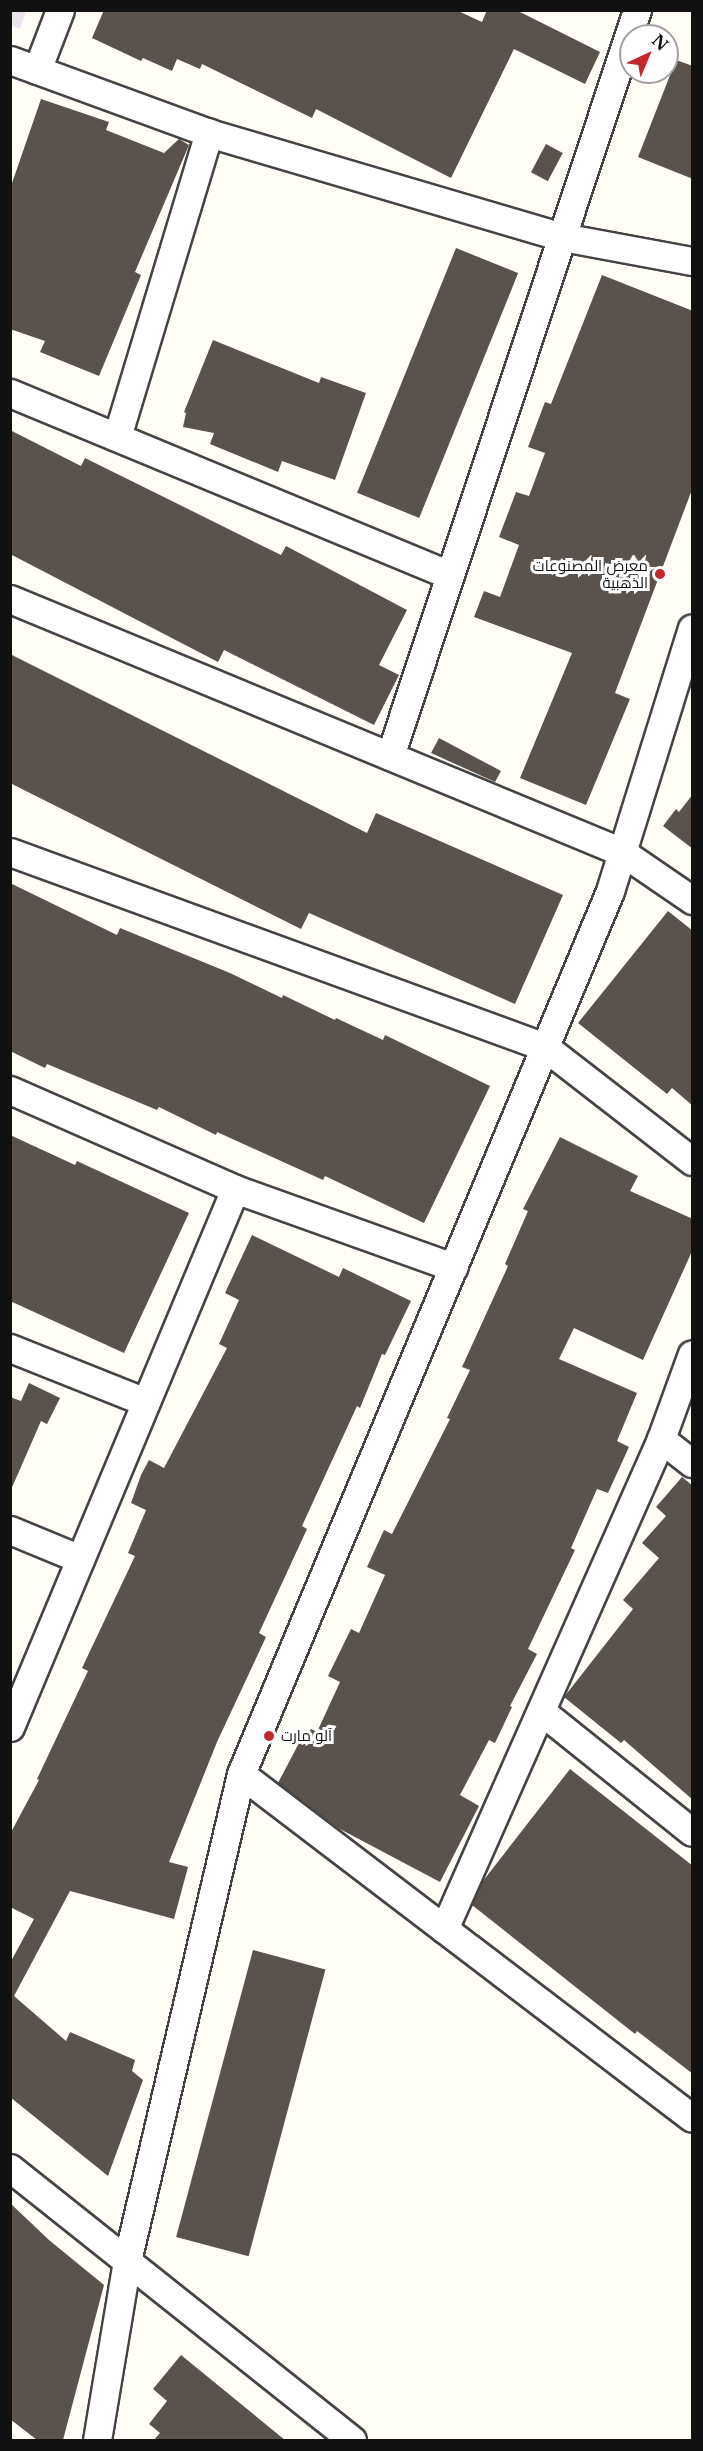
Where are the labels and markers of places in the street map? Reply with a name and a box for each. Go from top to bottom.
place label: معرض المصنوعات الذهبية [533,556,648,591]
marker: معرض المصنوعات الذهبية [653,567,667,581]
place label: آلو مارت [281,1727,332,1745]
marker: آلو مارت [262,1729,276,1743]

